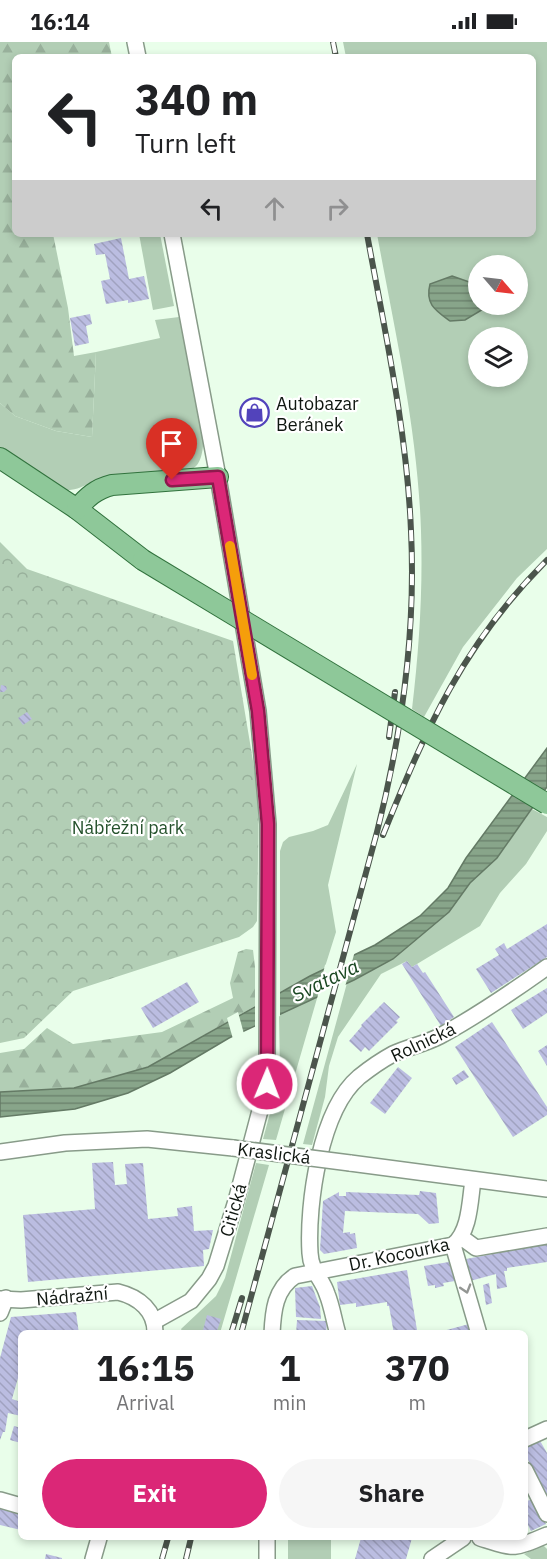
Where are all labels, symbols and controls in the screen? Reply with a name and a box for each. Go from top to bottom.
text: 16:14 [30,7,90,36]
text: 340 m [135,72,258,127]
icon: left [36,78,114,156]
text: Turn left [135,125,236,160]
icon: left [195,192,228,225]
icon: ahead [258,192,291,225]
icon: right [321,192,354,225]
north arrow [468,255,528,315]
map controls [468,255,528,387]
button: layers [468,327,528,387]
place label: Autobazar Beránek [276,392,359,436]
shop icon: Autobazar Beránek [239,397,271,429]
pin [146,418,197,480]
icon: arrive [155,427,188,460]
park label: Nábřežní park [72,816,185,839]
water label: Svatava [287,952,363,1008]
street label: Rolnická [387,1017,459,1067]
position arrow [235,1052,299,1116]
street label: Kraslická [236,1137,312,1169]
street label: Citická [214,1180,252,1239]
street label: Dr. Kocourka [347,1232,452,1276]
street label: Nádražní [35,1281,109,1311]
one-way arrow [459,1283,471,1294]
text: 16:15 [96,1344,195,1391]
text: 1 [279,1344,301,1391]
text: 370 [385,1344,450,1391]
text: Arrival [116,1389,175,1416]
text: min [273,1389,307,1416]
text: m [409,1389,426,1416]
button: Exit [42,1459,267,1528]
button: Share [279,1459,504,1528]

